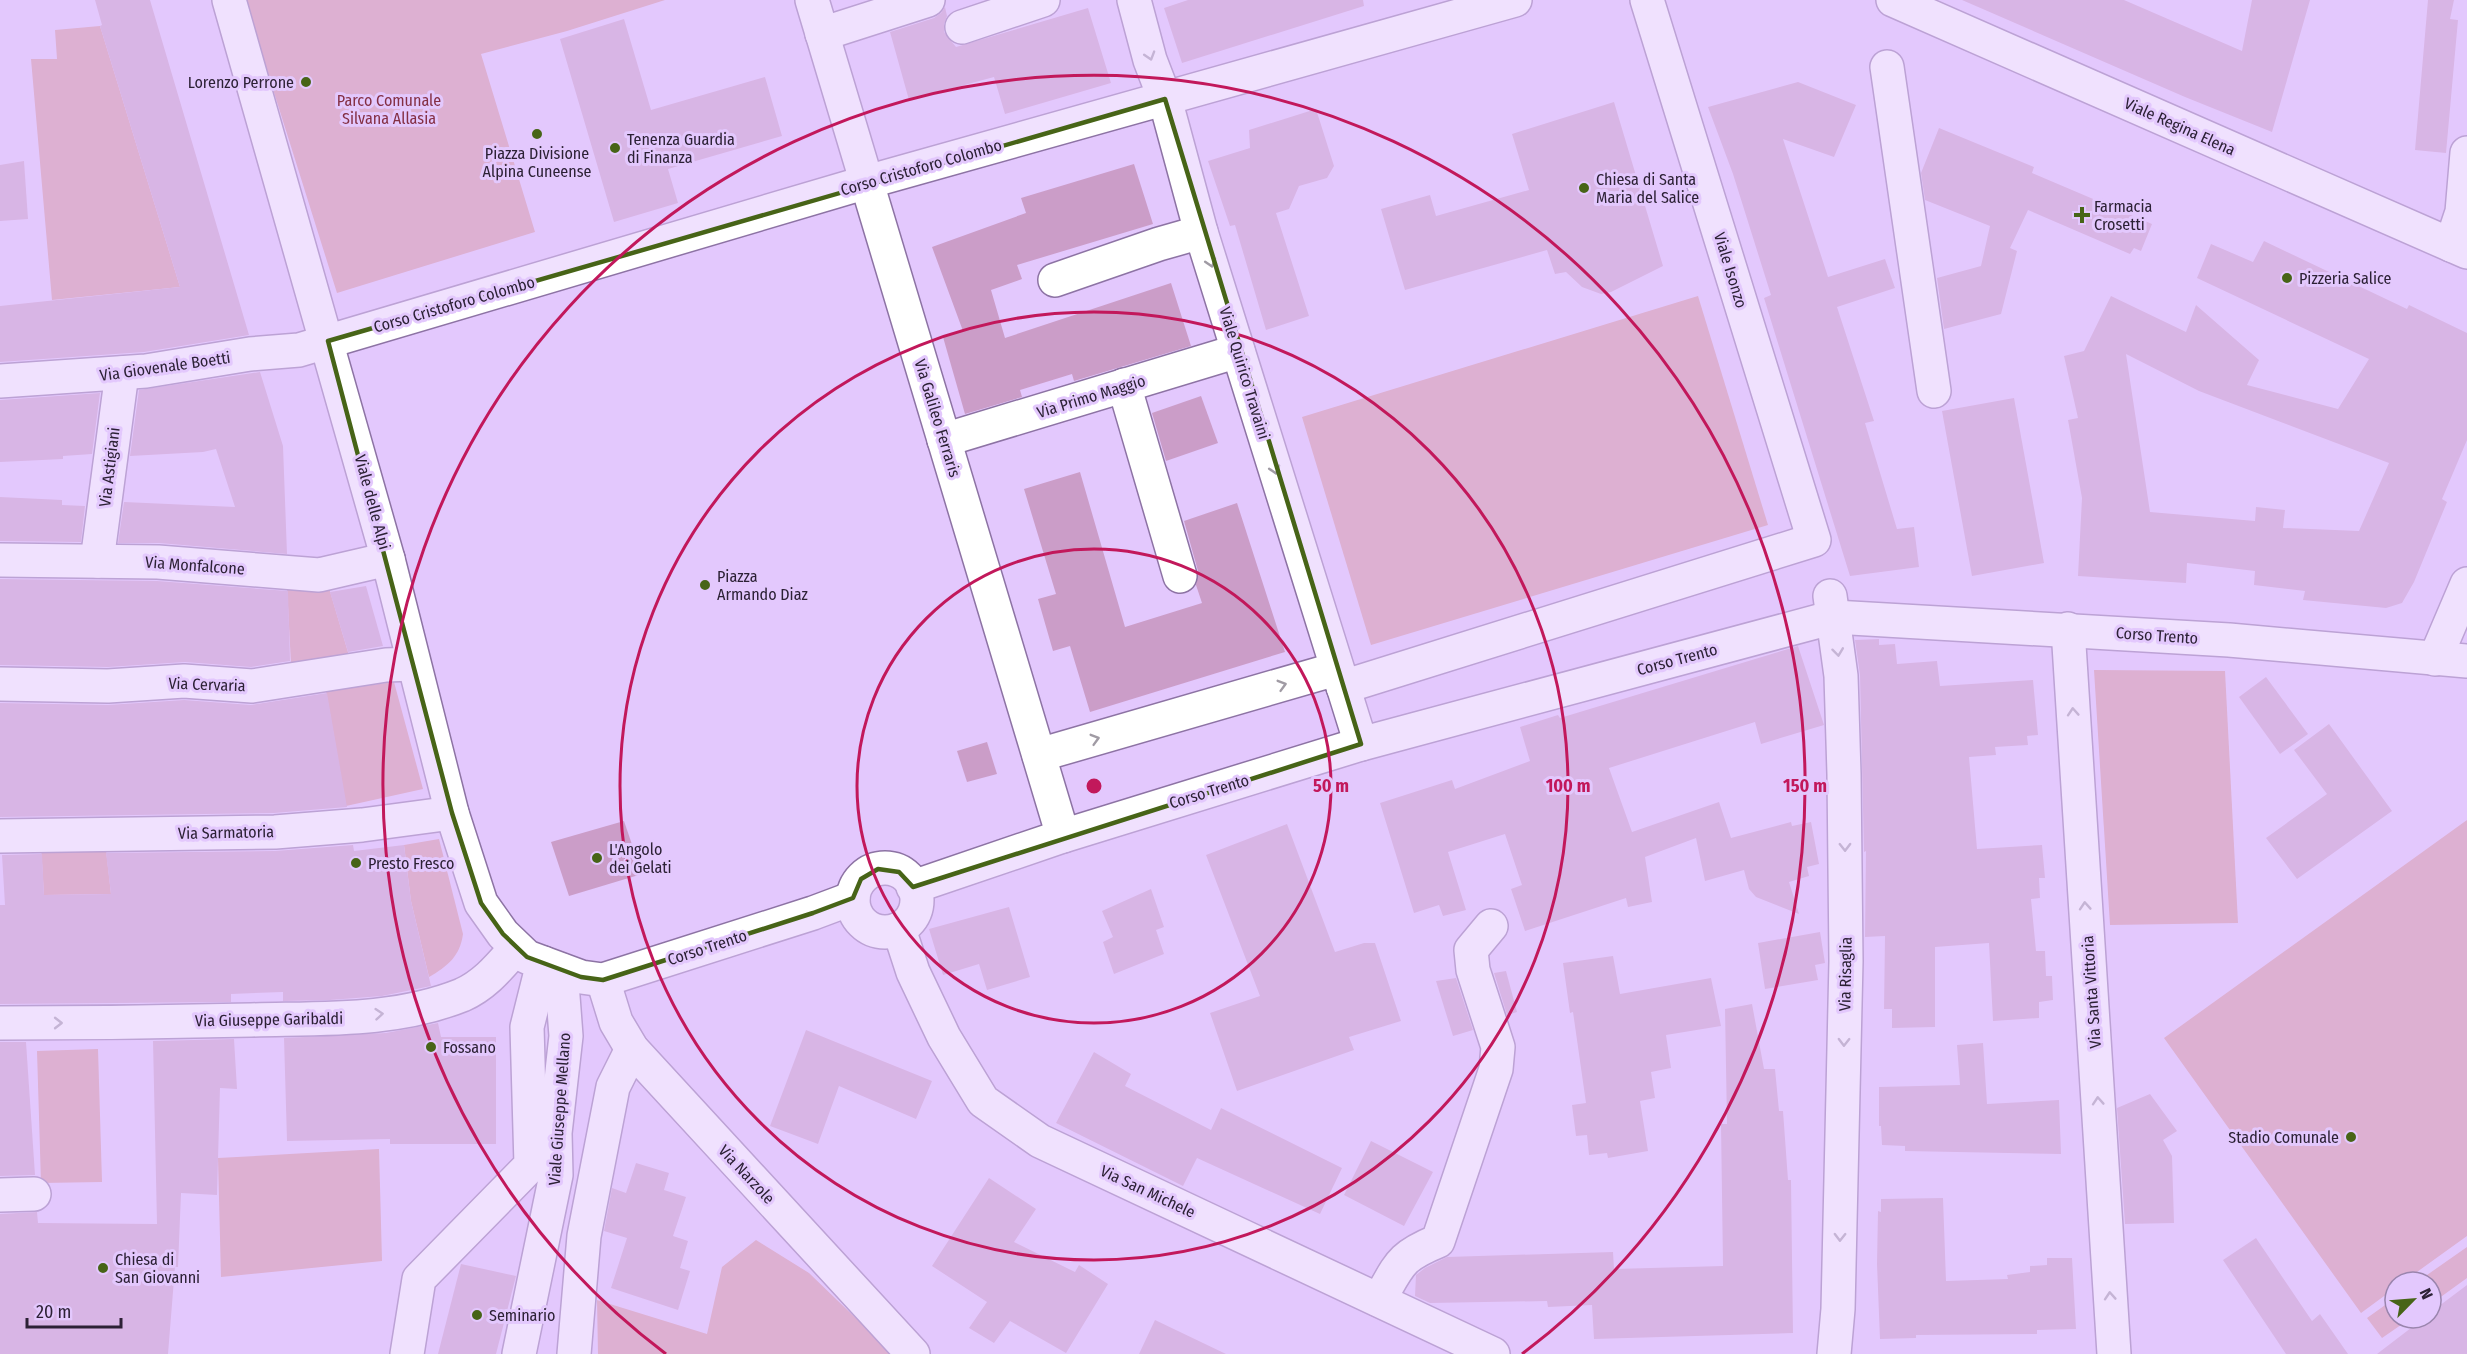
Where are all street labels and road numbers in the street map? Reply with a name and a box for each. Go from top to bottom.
street label: Viale Regina Elena [2121,94,2238,159]
street label: Corso Cristoforo Colombo [838,135,1004,200]
street label: Viale Isonzo [1710,230,1751,310]
street label: Corso Cristoforo Colombo [371,272,537,337]
street label: Viale Quirico Travaini [1215,305,1274,442]
street label: Via Giovenale Boetti [98,348,232,385]
street label: Via Galileo Ferraris [911,357,965,480]
street label: Via Primo Maggio [1035,371,1148,422]
street label: Via Astigiani [95,426,124,508]
street label: Viale delle Alpi [351,453,394,552]
street label: Via Monfalcone [145,553,245,578]
street label: Corso Trento [2115,623,2199,648]
street label: Corso Trento [1635,640,1719,679]
street label: Via Cervaria [168,674,246,695]
street label: Corso Trento [1167,770,1251,813]
street label: Via Sarmatoria [178,822,274,843]
street label: Corso Trento [665,926,749,969]
street label: Via Santa Vittoria [2078,935,2105,1049]
street label: Via Risaglia [1835,936,1856,1011]
street label: Via Giuseppe Garibaldi [195,1009,343,1030]
street label: Viale Giuseppe Mellano [545,1032,574,1186]
street label: Via Narzole [715,1141,779,1208]
street label: Via San Michele [1097,1161,1198,1222]

